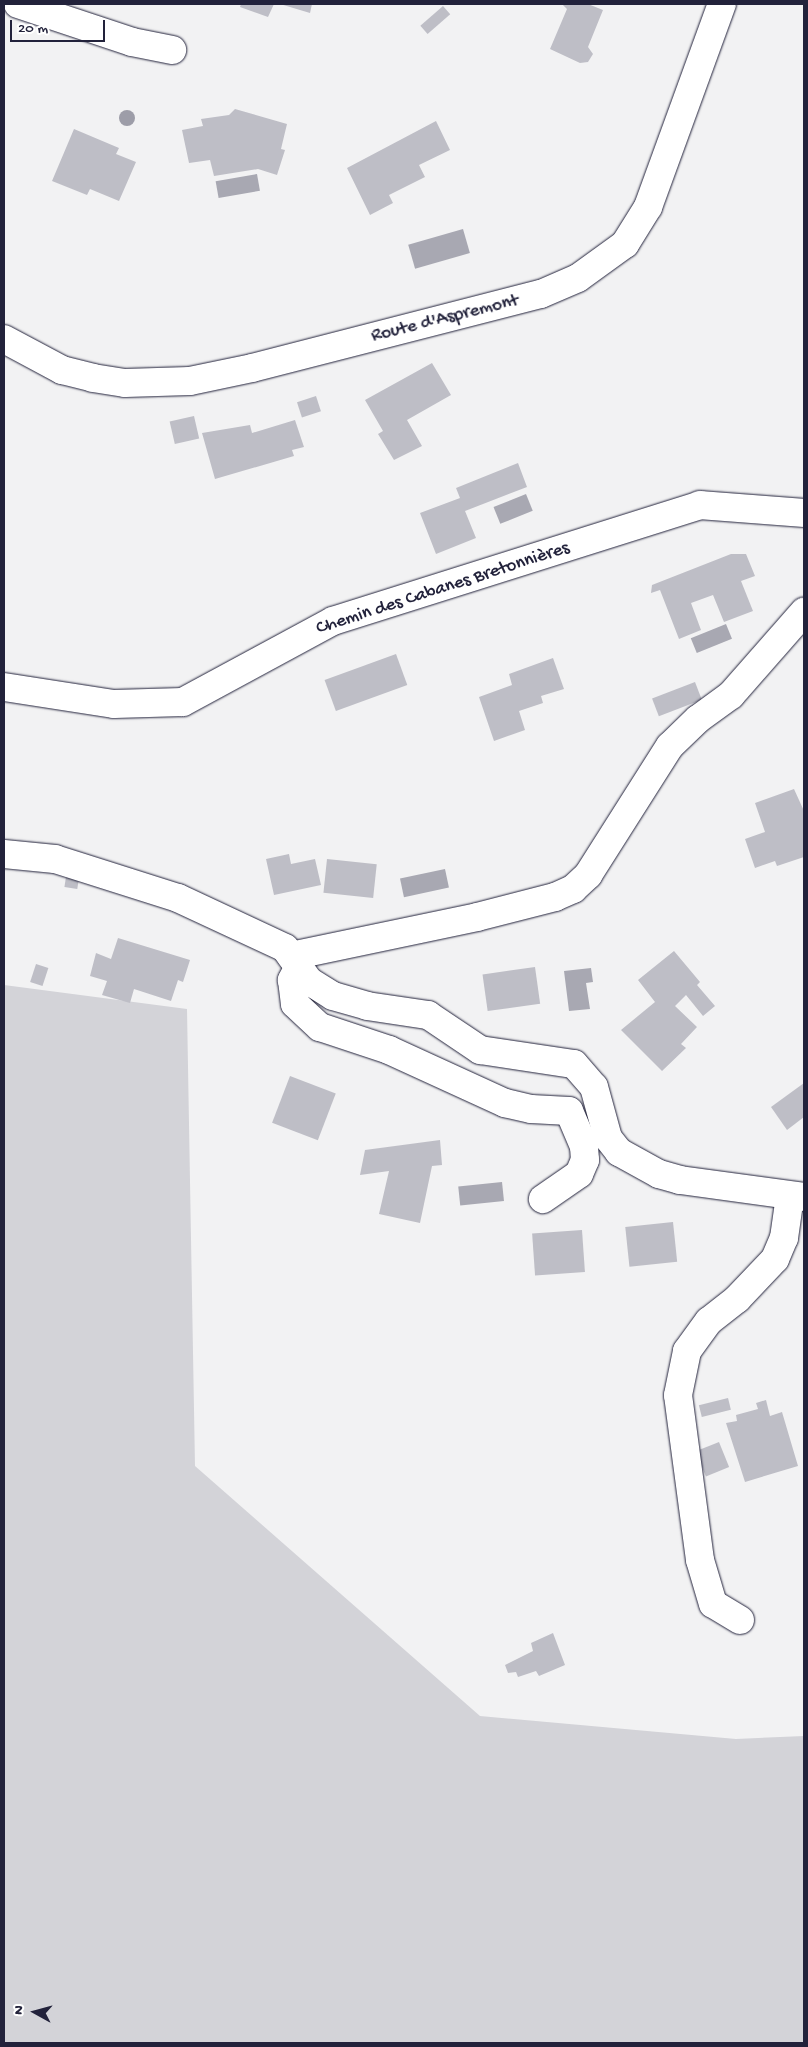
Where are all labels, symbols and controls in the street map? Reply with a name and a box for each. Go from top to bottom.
scale bar [12,10,108,42]
text: 20 m [18,20,48,38]
street label: Route d'Aspremont [369,290,521,348]
street label: Chemin des Cabanes Bretonnières [313,537,573,641]
north arrow [10,1987,60,2037]
text: N [11,2005,29,2016]

